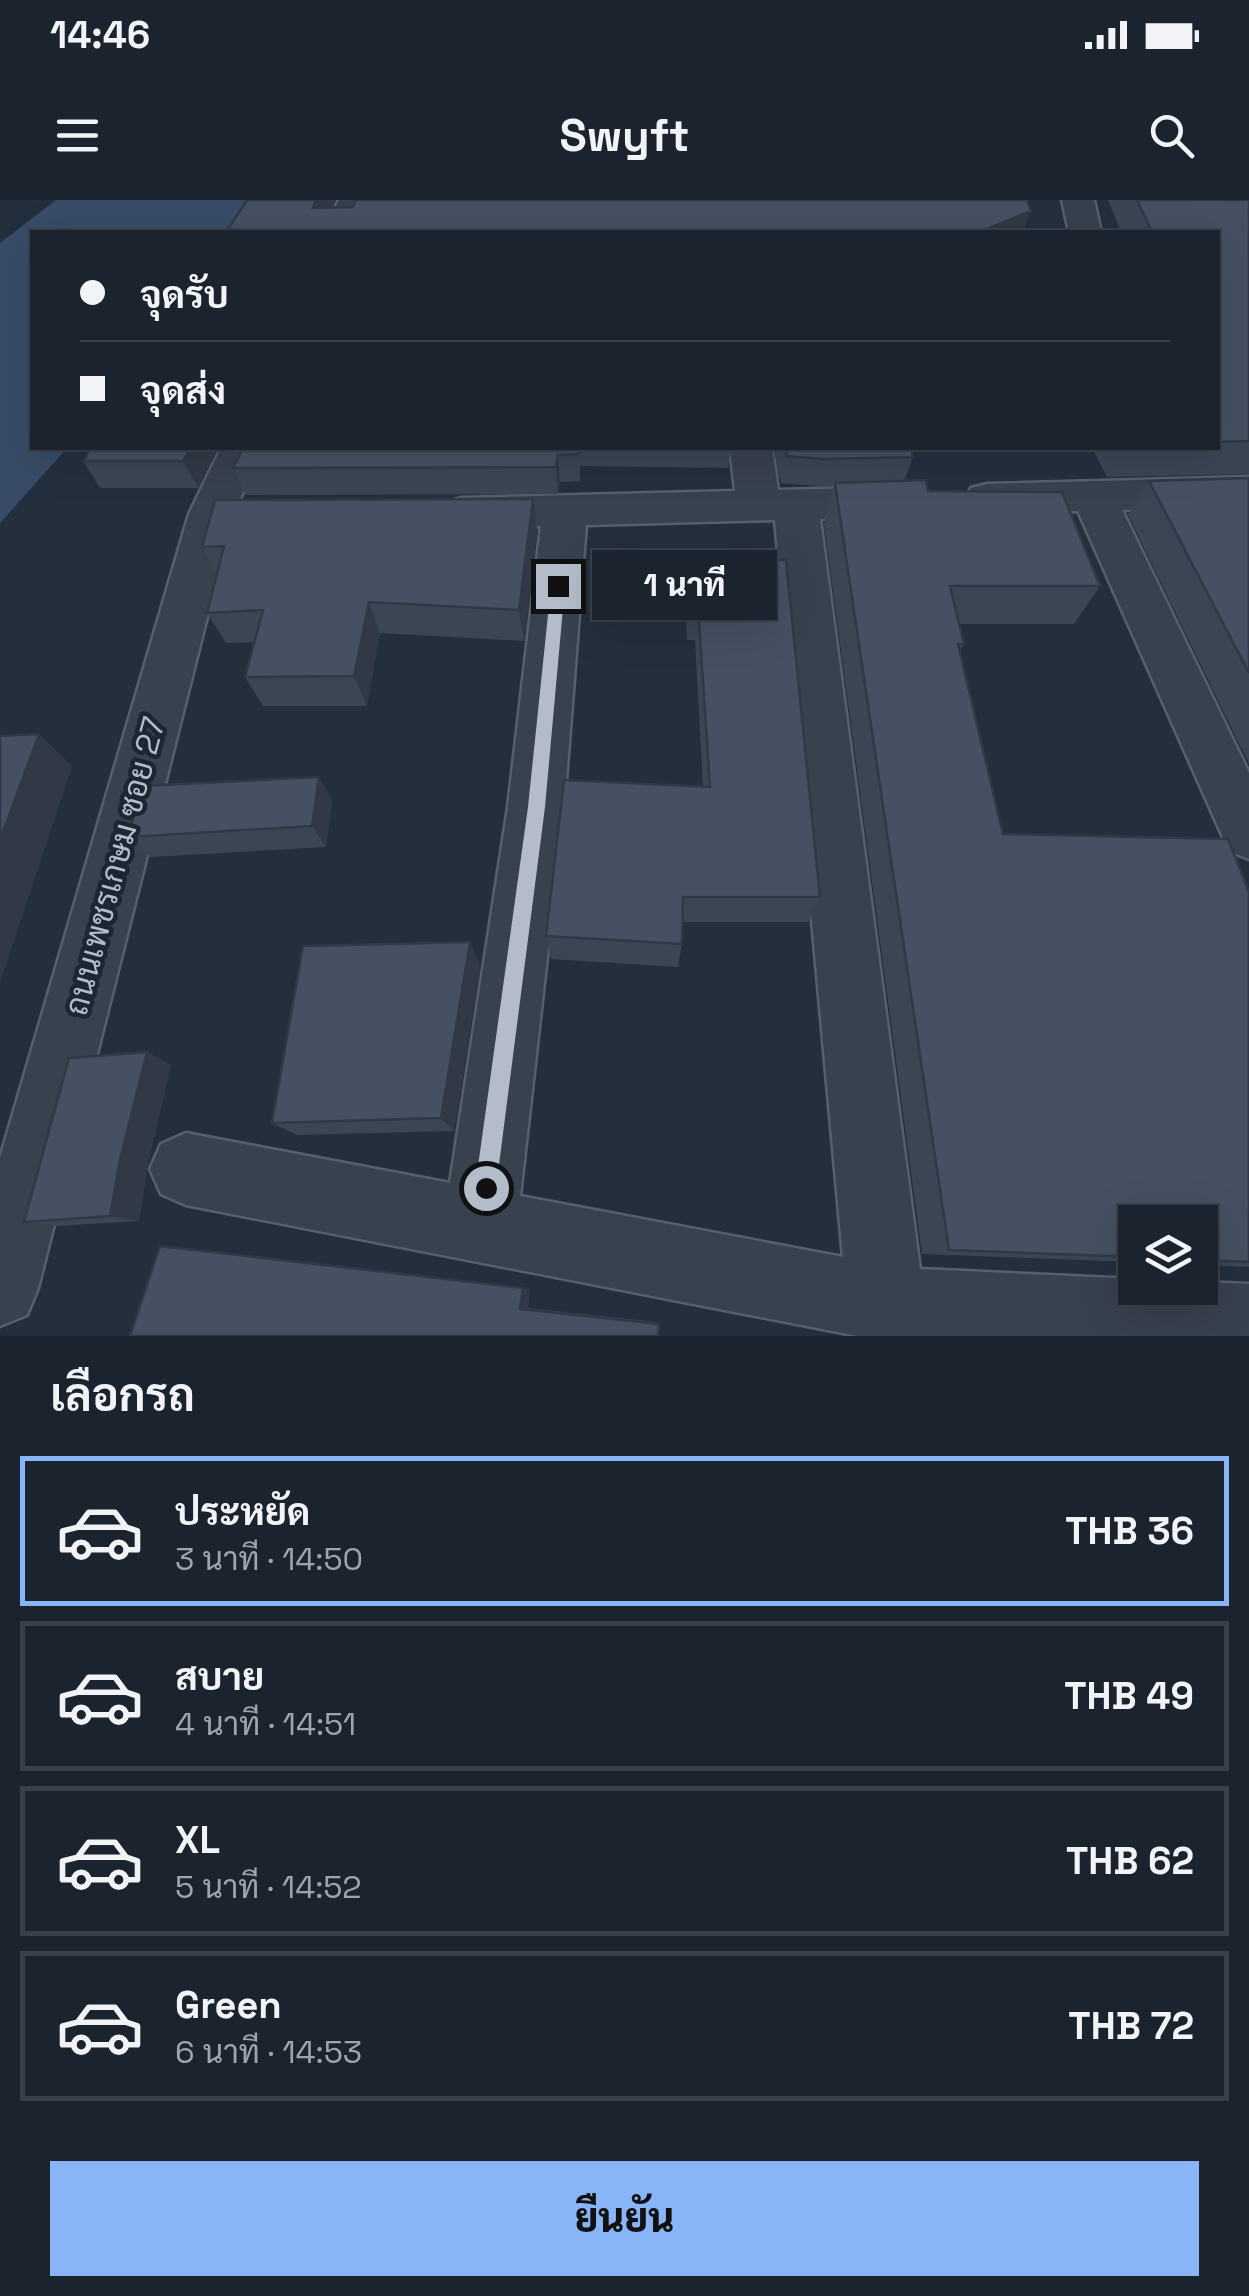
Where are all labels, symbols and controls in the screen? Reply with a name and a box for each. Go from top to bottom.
text: 14:46 [50,11,150,59]
text: Swyft [560,107,689,164]
icon: menu [50,108,105,163]
icon: search [1144,108,1199,163]
text: จุดรับ [140,271,229,319]
text: จุดส่ง [140,367,226,415]
callout: 1 นาที [593,551,778,621]
route end [536,564,581,609]
text: 1 นาที [643,565,726,605]
street label: ถนนเพชรเกษม ซอย 27 [56,712,174,1020]
route start [464,1166,509,1211]
map controls [1118,1205,1218,1305]
button: layers [1118,1205,1218,1305]
text: เลือกรถ [50,1367,195,1424]
icon: car [55,1486,145,1576]
text: ประหยัด [175,1488,310,1536]
text: THB 36 [1065,1507,1194,1555]
text: 3 นาที · 14:50 [175,1539,363,1579]
icon: car [55,1651,145,1741]
text: สบาย [175,1653,264,1701]
text: THB 49 [1064,1672,1194,1720]
text: 4 นาที · 14:51 [175,1704,356,1744]
icon: car [55,1816,145,1906]
text: XL [175,1816,220,1864]
text: THB 62 [1066,1837,1194,1885]
text: 5 นาที · 14:52 [175,1867,361,1907]
icon: car [55,1981,145,2071]
text: Green [175,1981,282,2029]
text: THB 72 [1068,2002,1194,2050]
text: 6 นาที · 14:53 [175,2032,362,2072]
button: ยืนยัน [50,2161,1199,2276]

